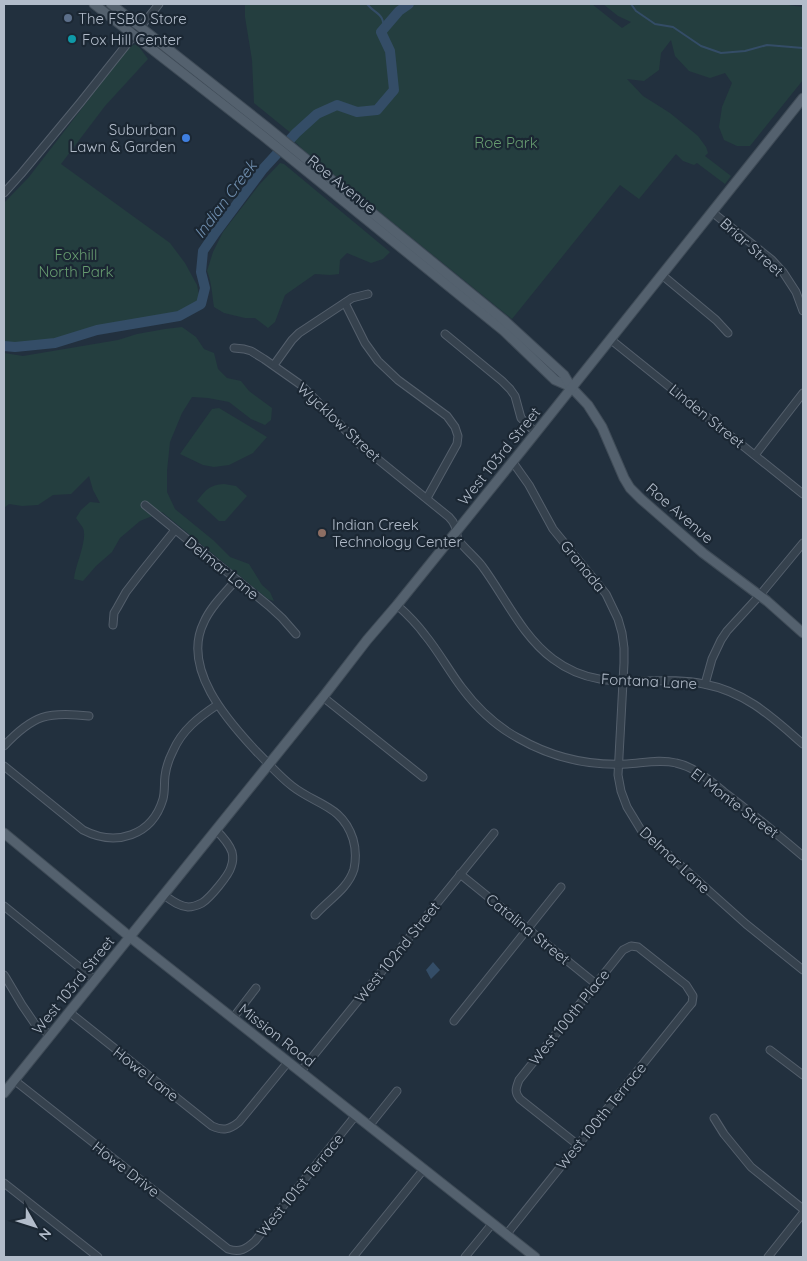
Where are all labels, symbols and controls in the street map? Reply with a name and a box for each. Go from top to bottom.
place label: The FSBO Store [78,9,187,28]
marker: The FSBO Store [62,12,74,24]
place label: Fox Hill Center [82,30,182,49]
marker: Fox Hill Center [66,33,78,45]
place label: Suburban Lawn & Garden [69,120,176,156]
marker: Suburban Lawn & Garden [180,132,192,144]
park label: Roe Park [474,133,538,152]
street label: Roe Avenue [304,151,380,217]
water label: Indian Creek [189,155,262,242]
street label: Briar Street [716,214,788,280]
park label: Foxhill North Park [38,245,114,281]
street label: Wycklow Street [293,378,385,466]
street label: Linden Street [666,380,748,452]
street label: West 103rd Street [454,403,544,509]
street label: Roe Avenue [642,479,718,547]
place label: Indian Creek Technology Center [332,515,463,551]
marker: Indian Creek Technology Center [316,527,328,539]
street label: Delmar Lane [181,532,263,604]
street label: Granada [556,536,610,596]
street label: Fontana Lane [600,669,698,693]
street label: El Monte Street [687,764,783,842]
street label: Delmar Lane [636,822,714,898]
street label: Catalina Street [482,889,574,969]
street label: West 102nd Street [350,898,444,1006]
street label: West 103rd Street [28,932,118,1038]
street label: West 100th Place [525,965,613,1069]
street label: Mission Road [235,999,319,1071]
street label: Howe Lane [109,1043,183,1105]
street label: West 100th Terrace [552,1059,650,1173]
street label: West 101st Terrace [252,1129,348,1241]
street label: Howe Drive [89,1137,163,1201]
north arrow [10,1201,60,1251]
text: N [35,1225,55,1244]

